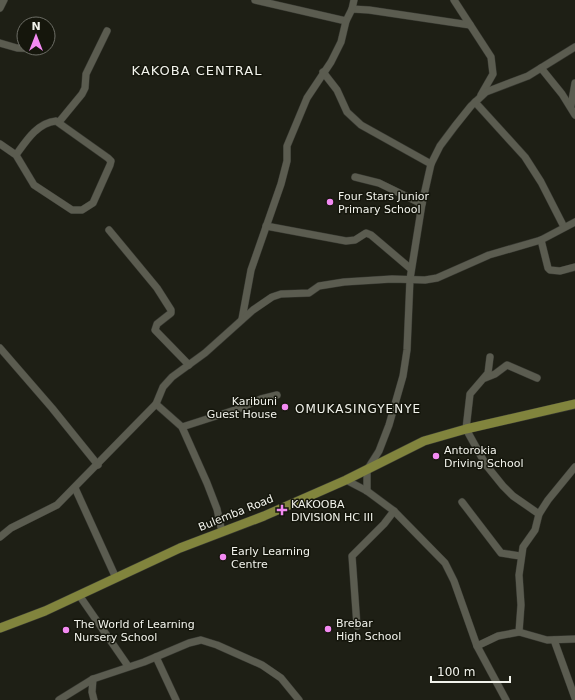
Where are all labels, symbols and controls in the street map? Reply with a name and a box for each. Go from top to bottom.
north arrow [16,16,56,56]
text: N [31,20,41,33]
district label: KAKOBA CENTRAL [132,63,262,78]
place label: Four Stars Junior Primary School [338,190,429,216]
marker: Four Stars Junior Primary School [325,197,335,207]
place label: Karibuni Guest House [207,395,277,421]
marker: Karibuni Guest House [280,402,290,412]
district label: OMUKASINGYENYE [295,402,421,416]
place label: Antorokia Driving School [444,444,524,470]
marker: Antorokia Driving School [431,451,441,461]
street label: Bulemba Road [197,492,275,534]
place label: KAKOOBA DIVISION HC III [291,498,373,524]
marker: KAKOOBA DIVISION HC III [276,504,288,516]
place label: Early Learning Centre [231,545,310,571]
marker: Early Learning Centre [218,552,228,562]
place label: Brebar High School [336,617,401,643]
place label: The World of Learning Nursery School [73,618,195,644]
marker: Brebar High School [323,624,333,634]
marker: The World of Learning Nursery School [61,625,71,635]
scale bar [431,658,510,684]
text: 100 m [437,665,475,679]

